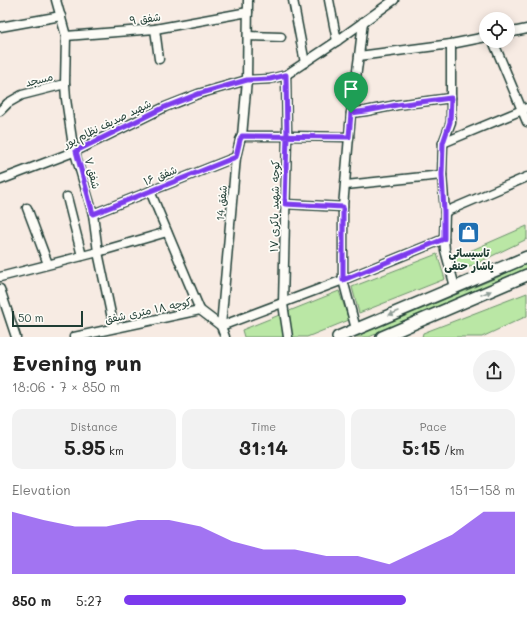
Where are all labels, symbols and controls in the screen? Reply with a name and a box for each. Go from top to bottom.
street label: شفق ۹ [129,9,161,27]
map controls [479,12,515,48]
button: locate [479,12,515,48]
street label: مسجد [23,68,55,90]
pin [334,72,368,113]
icon: arrive [340,78,362,100]
street label: شهید صدیف نظام پور [60,95,154,153]
street label: شفق ۷ [82,155,104,191]
street label: کوچه شهید باکری ۱۷ [266,159,283,252]
street label: شفق ۱۶ [141,161,179,189]
street label: شفق 14 [212,185,230,221]
shop icon: تاسیساتی یاشار حنفی [456,219,482,245]
place label: تاسیساتی یاشار حنفی [444,245,494,274]
one-way arrow [480,289,492,295]
street label: کوچه ۱۸ متری شفق [103,293,193,327]
scale bar [12,309,83,328]
text: 50 m [18,310,44,325]
one-way arrow [388,310,399,316]
text: Evening run [12,348,142,377]
button: share [473,350,515,392]
text: 18:06 · 7 × 850 m [12,378,120,395]
text: Distance [70,419,118,434]
text: Time [251,419,276,434]
text: Pace [420,419,447,434]
text: 5.95 [64,434,106,460]
text: 31:14 [239,434,288,460]
text: 5:15 [402,434,440,460]
text: km [106,443,124,458]
text: /km [440,443,464,458]
text: Elevation [12,481,70,498]
text: 151–158 m [449,481,515,498]
text: 850 m [12,592,51,609]
text: 5:27 [76,592,102,609]

